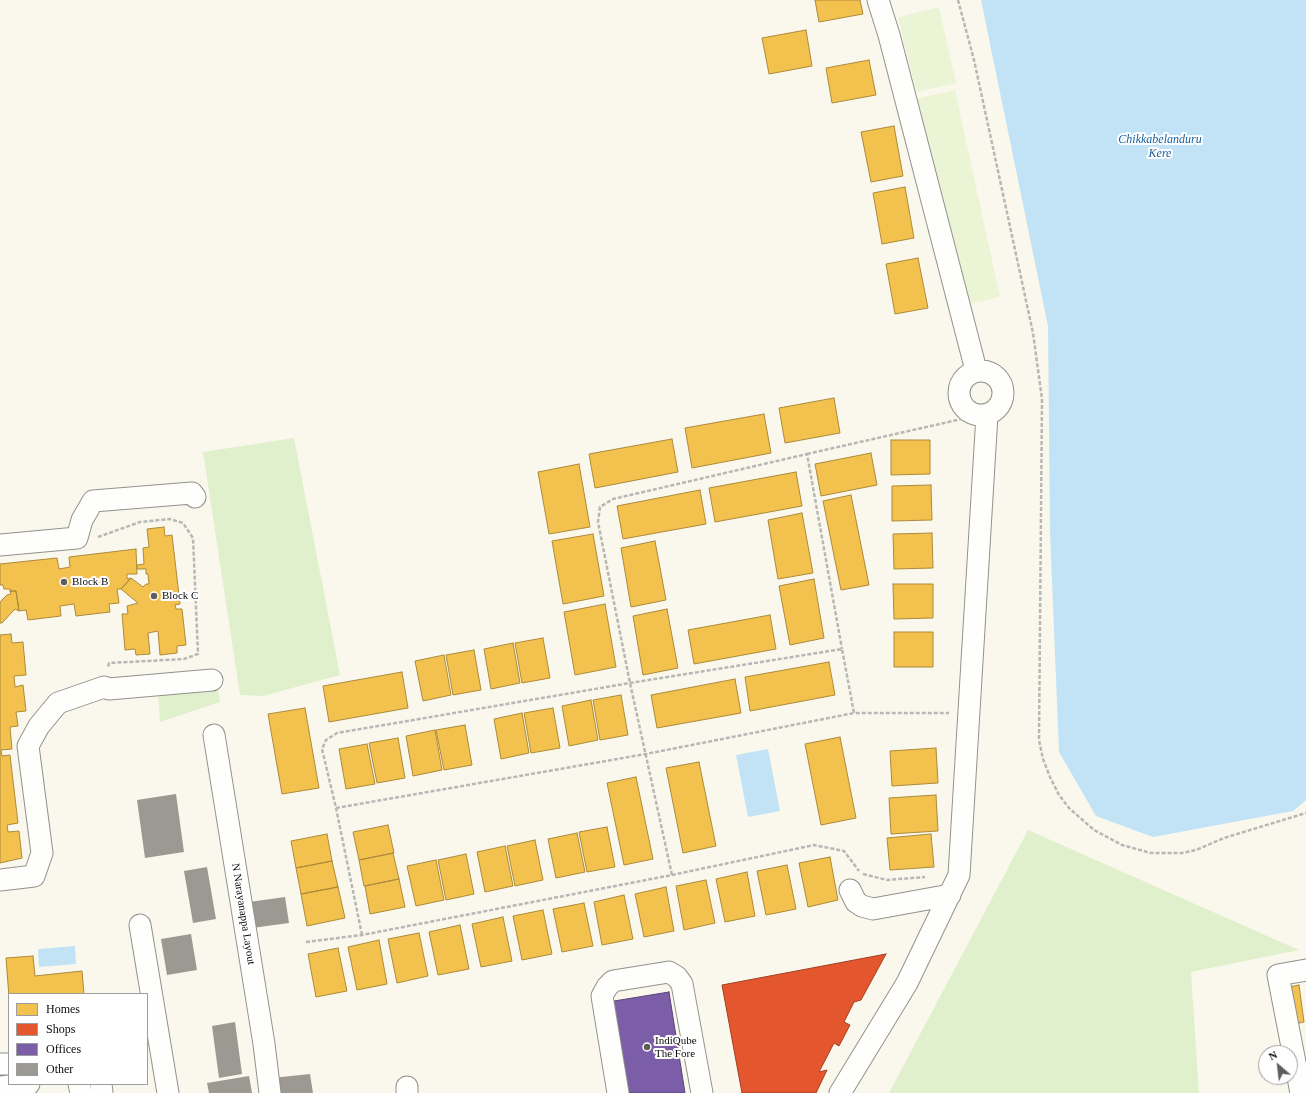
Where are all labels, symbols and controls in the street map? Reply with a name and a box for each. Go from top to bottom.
water label: Chikkabelanduru Kere [1118,133,1202,161]
place label: Block B [72,575,108,589]
marker: Block B [59,577,69,587]
place label: Block C [162,589,198,603]
marker: Block C [149,591,159,601]
street label: N Narayanappa Layout [228,862,258,966]
legend [8,993,148,1085]
text: Homes [46,1002,80,1016]
text: Shops [46,1022,75,1036]
place label: IndiQube The Fore [655,1034,697,1060]
text: Offices [46,1042,81,1056]
marker: IndiQube The Fore [642,1042,652,1052]
north arrow [1258,1045,1298,1085]
text: N [1267,1048,1279,1062]
text: Other [46,1062,73,1076]

